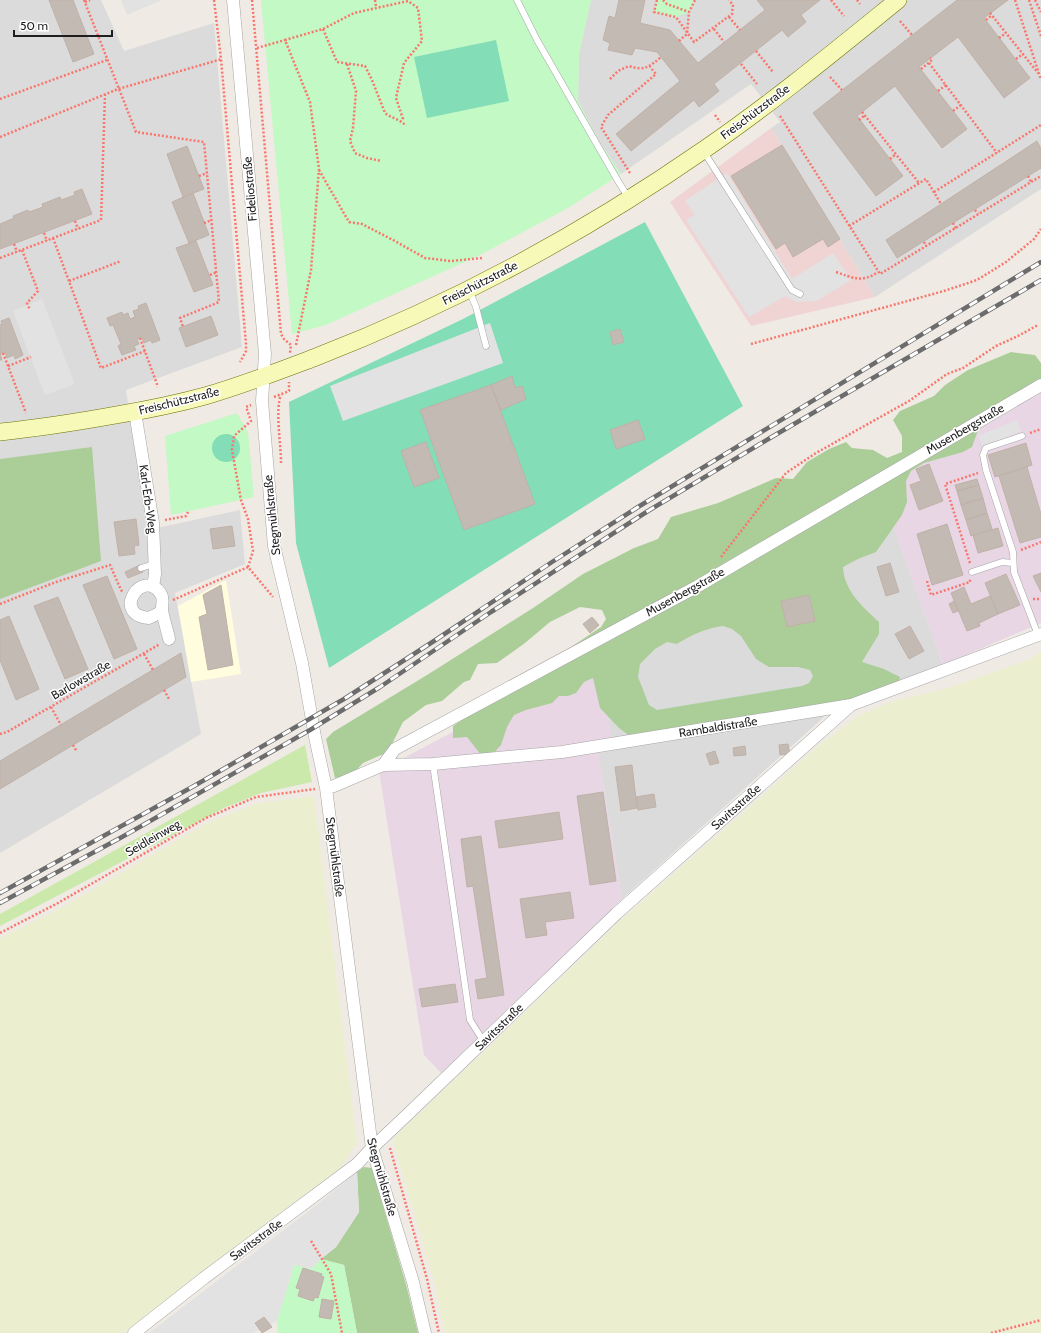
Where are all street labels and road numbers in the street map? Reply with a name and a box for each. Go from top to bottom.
street label: Freischützstraße [717,81,792,142]
street label: Fideliostraße [239,156,260,222]
street label: Freischützstraße [440,257,520,308]
street label: Freischützstraße [137,383,221,418]
street label: Musenbergstraße [923,400,1006,457]
street label: Karl-Erb-Weg [136,464,161,535]
street label: Stegmühlstraße [260,474,283,556]
street label: Musenbergstraße [643,564,727,619]
street label: Barlowstraße [48,657,113,703]
street label: Rambaldistraße [678,713,758,740]
street label: Savitsstraße [708,780,764,833]
street label: Seidleinweg [122,815,184,859]
street label: Stegmühlstraße [323,816,348,898]
street label: Savitsstraße [471,1000,526,1053]
street label: Stegmühlstraße [364,1136,401,1218]
street label: Savitsstraße [226,1215,285,1264]

